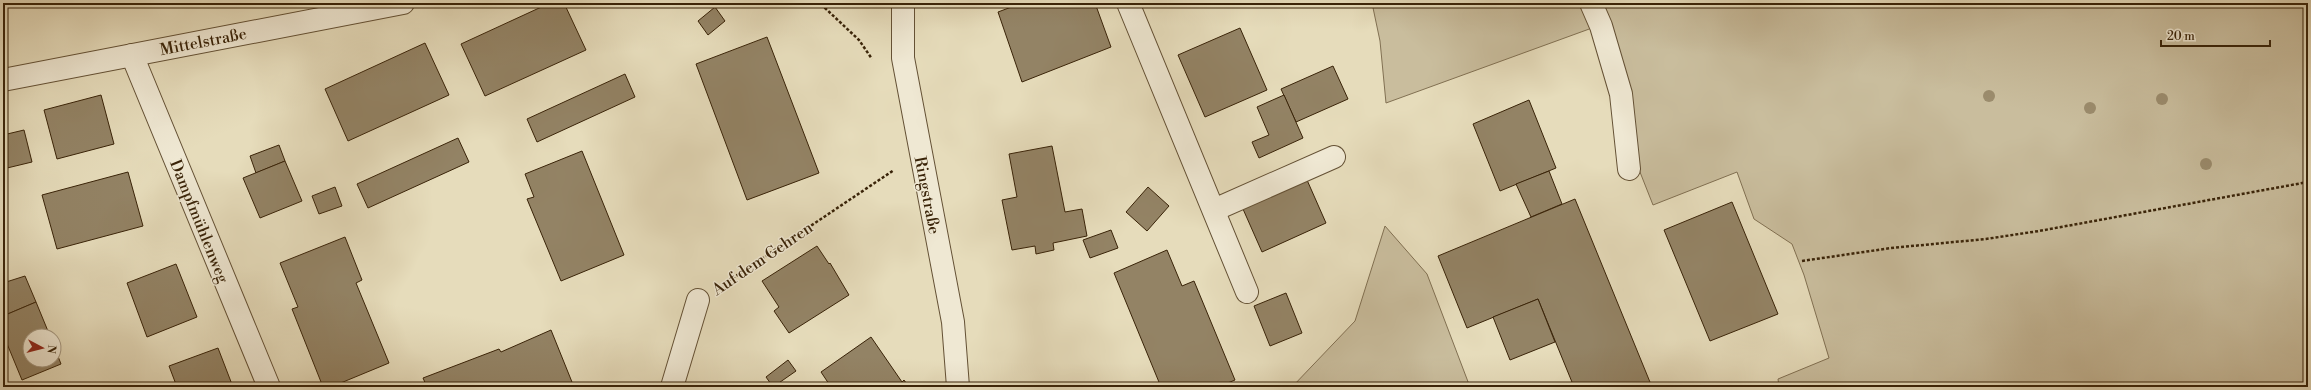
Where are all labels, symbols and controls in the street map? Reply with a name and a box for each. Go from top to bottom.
scale bar [2161,22,2270,48]
street label: Mittelstraße [158,24,248,60]
text: 20 m [2167,29,2195,44]
street label: Ringstraße [910,155,944,236]
street label: Dampfmühlenweg [165,157,233,287]
street label: Auf dem Gehren [707,217,817,300]
north arrow [22,328,62,368]
text: N [43,344,58,355]

